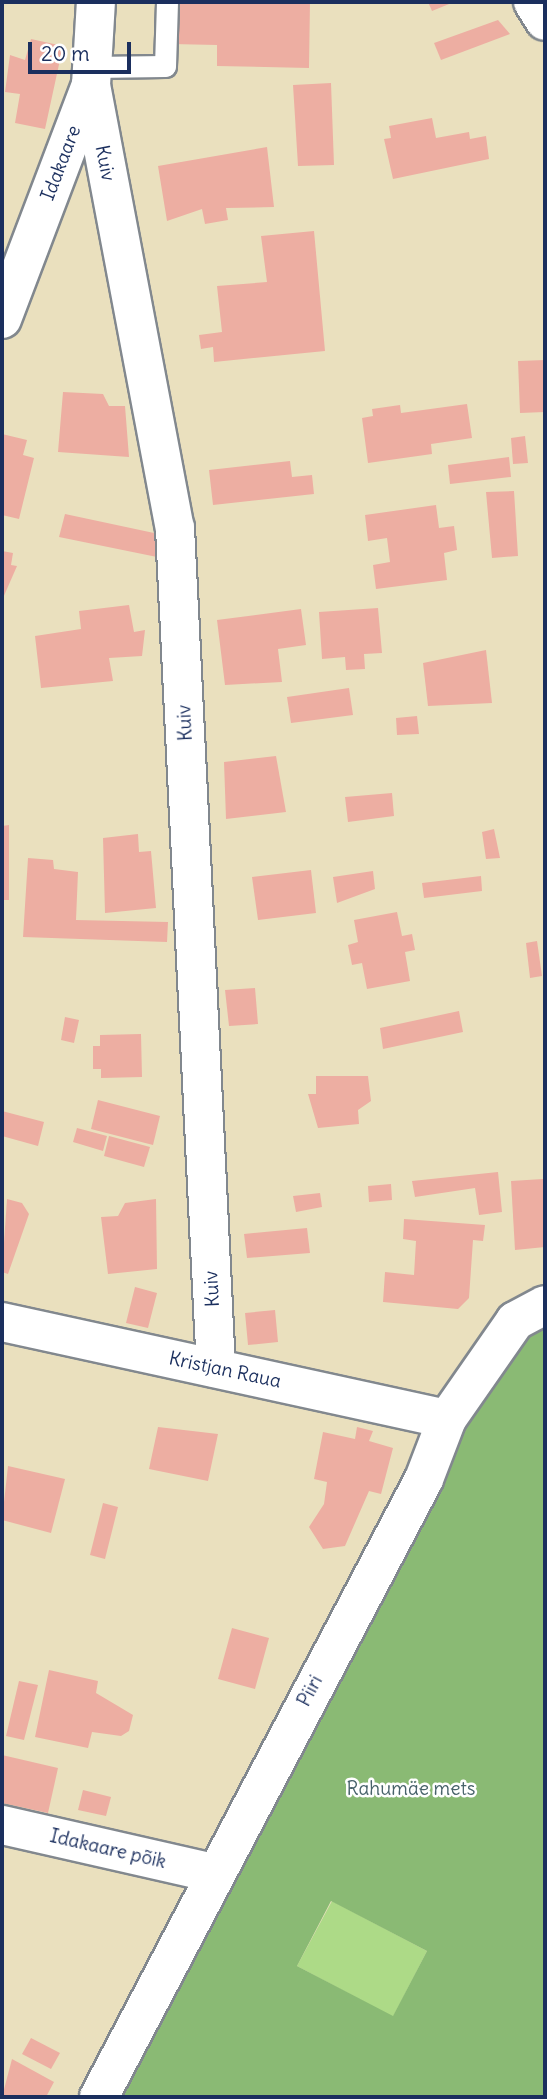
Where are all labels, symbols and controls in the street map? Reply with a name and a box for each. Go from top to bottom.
scale bar [32,28,135,72]
text: 20 m [41,40,90,67]
street label: Idakaare [36,122,86,204]
street label: Kuiv [90,143,120,183]
street label: Kuiv [173,704,197,742]
street label: Kuiv [200,1270,224,1308]
street label: Kristjan Raua [167,1347,283,1393]
street label: Piiri [292,1672,328,1710]
park label: Rahumäe mets [347,1778,475,1800]
street label: Idakaare põik [48,1825,168,1873]

